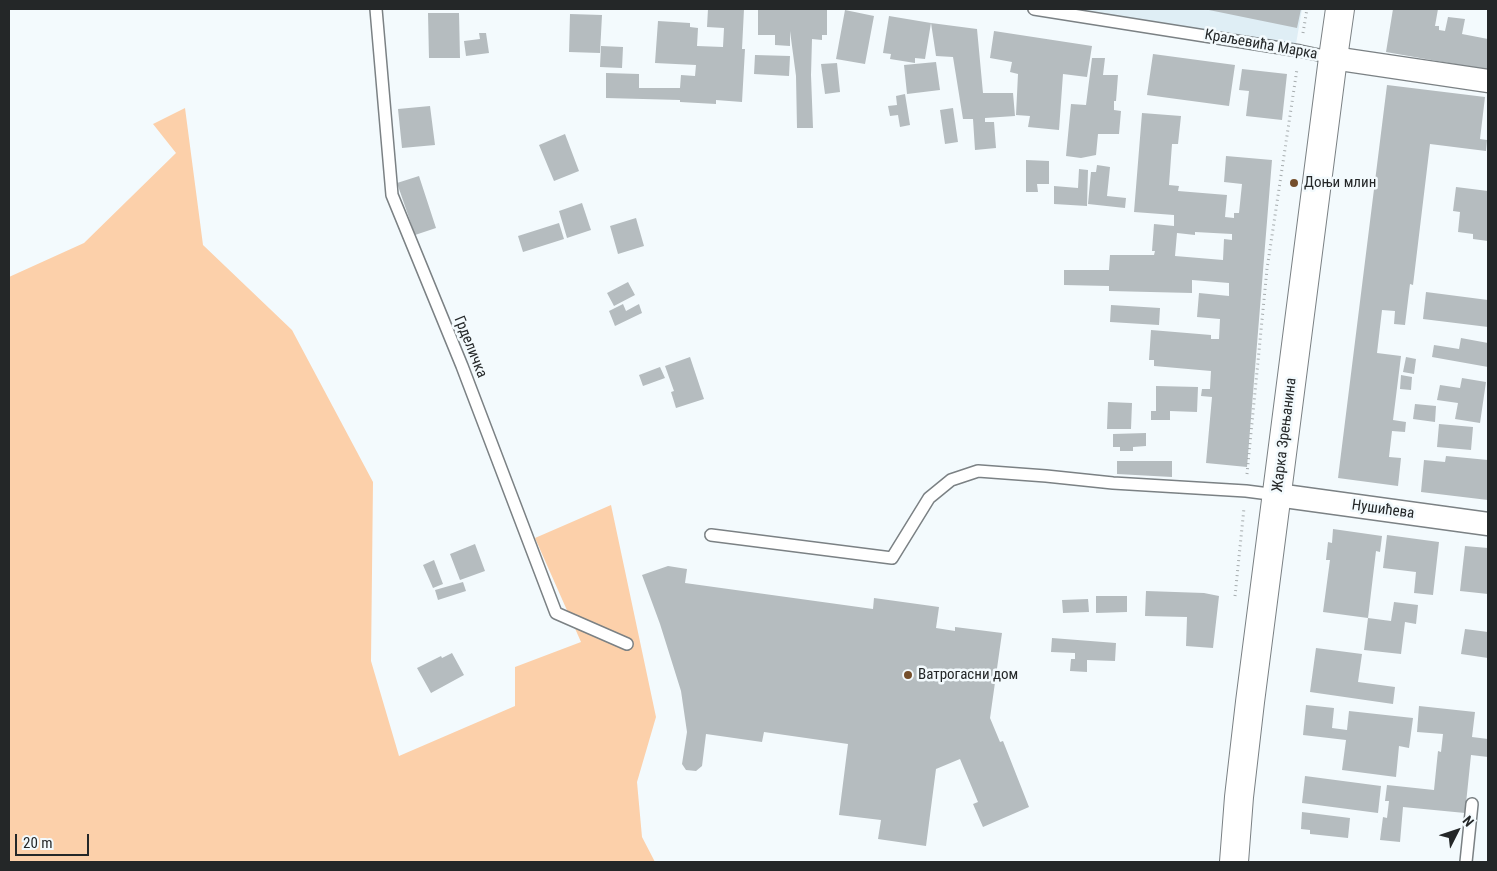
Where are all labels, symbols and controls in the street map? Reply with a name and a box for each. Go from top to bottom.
street label: Краљевића Марка [1203,26,1319,64]
place label: Доњи млин [1304,174,1376,192]
marker: Доњи млин [1288,177,1300,189]
street label: Грделичка [449,313,491,381]
street label: Жарка Зрењанина [1269,377,1301,493]
street label: Нушићева [1351,497,1415,523]
place label: Ватрогасни дом [918,666,1018,684]
marker: Ватрогасни дом [902,669,914,681]
north arrow [1432,806,1482,856]
text: N [1459,813,1477,830]
scale bar [18,824,91,856]
text: 20 m [23,834,53,852]

